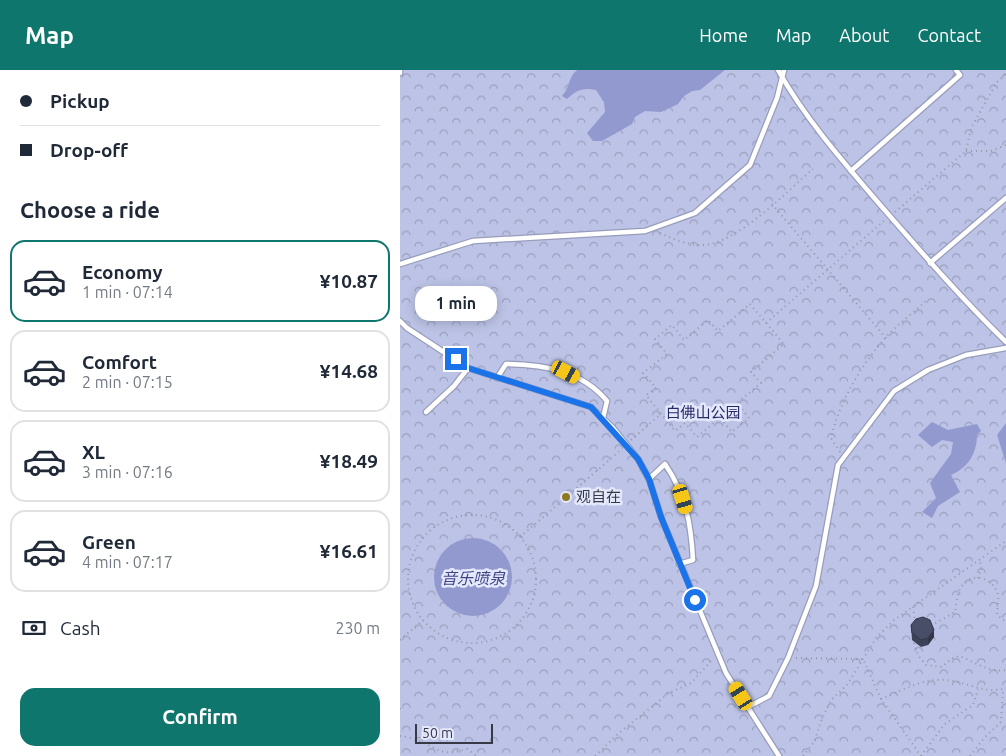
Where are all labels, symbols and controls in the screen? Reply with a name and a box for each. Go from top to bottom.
text: Map [25,22,74,49]
text: Home [699,25,748,45]
text: Map [776,25,811,45]
text: About [839,25,889,45]
text: Contact [917,25,981,45]
text: Pickup [50,90,110,112]
text: Drop-off [50,139,128,161]
text: Choose a ride [20,197,160,222]
icon: car [22,259,67,304]
text: Economy [82,261,163,283]
text: ¥10.87 [320,270,378,292]
text: 1 min · 07:14 [82,283,173,301]
callout: 1 min [415,286,497,322]
text: 1 min [436,294,476,312]
route end [445,348,467,370]
icon: car [22,349,67,394]
text: Comfort [82,351,157,373]
car [549,358,582,386]
text: ¥14.68 [320,360,378,382]
text: 2 min · 07:15 [82,373,173,391]
park label: 白佛山公园 [665,404,741,421]
icon: car [22,439,67,484]
text: XL [82,441,105,463]
text: ¥18.49 [320,450,378,472]
text: 3 min · 07:16 [82,463,173,481]
car [671,482,694,516]
place label: 观自在 [576,488,621,505]
marker: 观自在 [560,491,572,503]
icon: car [22,529,67,574]
text: Green [82,531,136,553]
text: ¥16.61 [320,540,378,562]
text: 4 min · 07:17 [82,553,173,571]
water label: 音乐喷泉 [441,569,506,587]
route start [684,589,706,611]
icon: cash [20,614,48,642]
text: Cash [60,617,101,639]
text: 230 m [335,619,380,637]
car [726,679,755,713]
button: Confirm [20,688,380,746]
scale bar [415,721,492,744]
text: 50 m [422,725,453,741]

